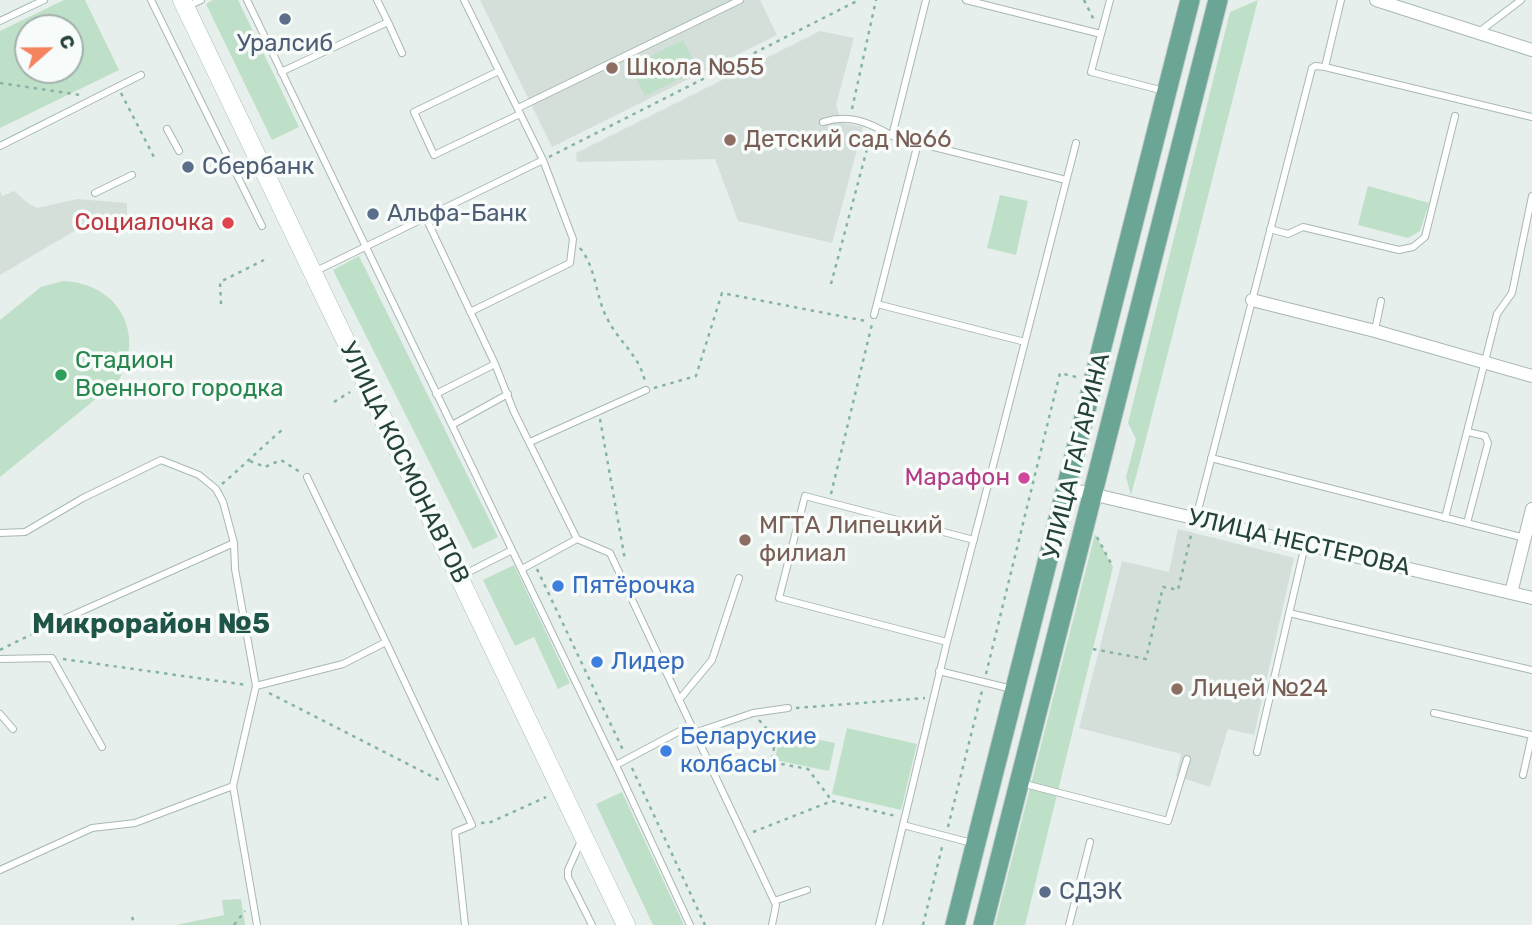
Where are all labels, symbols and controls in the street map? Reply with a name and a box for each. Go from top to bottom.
marker: Уралсиб [277,11,293,27]
north arrow [14,14,84,84]
place label: Уралсиб [237,30,333,58]
text: С [54,32,80,52]
place label: Школа №55 [626,54,764,82]
marker: Школа №55 [604,60,620,76]
place label: Детский сад №66 [744,126,951,154]
marker: Детский сад №66 [722,132,738,148]
place label: Сбербанк [202,153,314,181]
marker: Сбербанк [180,159,196,175]
place label: Альфа-Банк [387,200,527,228]
marker: Альфа-Банк [365,206,381,222]
place label: Социалочка [75,209,214,237]
marker: Социалочка [220,215,236,231]
street label: УЛИЦА КОСМОНАВТОВ [333,338,475,588]
place label: Стадион Военного городка [75,347,283,403]
street label: УЛИЦА ГАГАРИНА [1037,350,1117,562]
marker: Стадион Военного городка [53,367,69,383]
place label: Марафон [905,464,1010,492]
marker: Марафон [1016,470,1032,486]
street label: УЛИЦА НЕСТЕРОВА [1185,503,1413,583]
place label: МГТА Липецкий филиал [759,512,943,568]
marker: МГТА Липецкий филиал [737,532,753,548]
place label: Пятёрочка [572,572,695,600]
marker: Пятёрочка [550,578,566,594]
district label: Микрорайон №5 [32,608,270,642]
place label: Лидер [611,648,685,676]
marker: Лидер [589,654,605,670]
place label: Лицей №24 [1191,675,1328,703]
marker: Лицей №24 [1169,681,1185,697]
place label: Беларуские колбасы [680,723,817,779]
marker: Беларуские колбасы [658,743,674,759]
place label: СДЭК [1059,878,1123,906]
marker: СДЭК [1037,884,1053,900]

